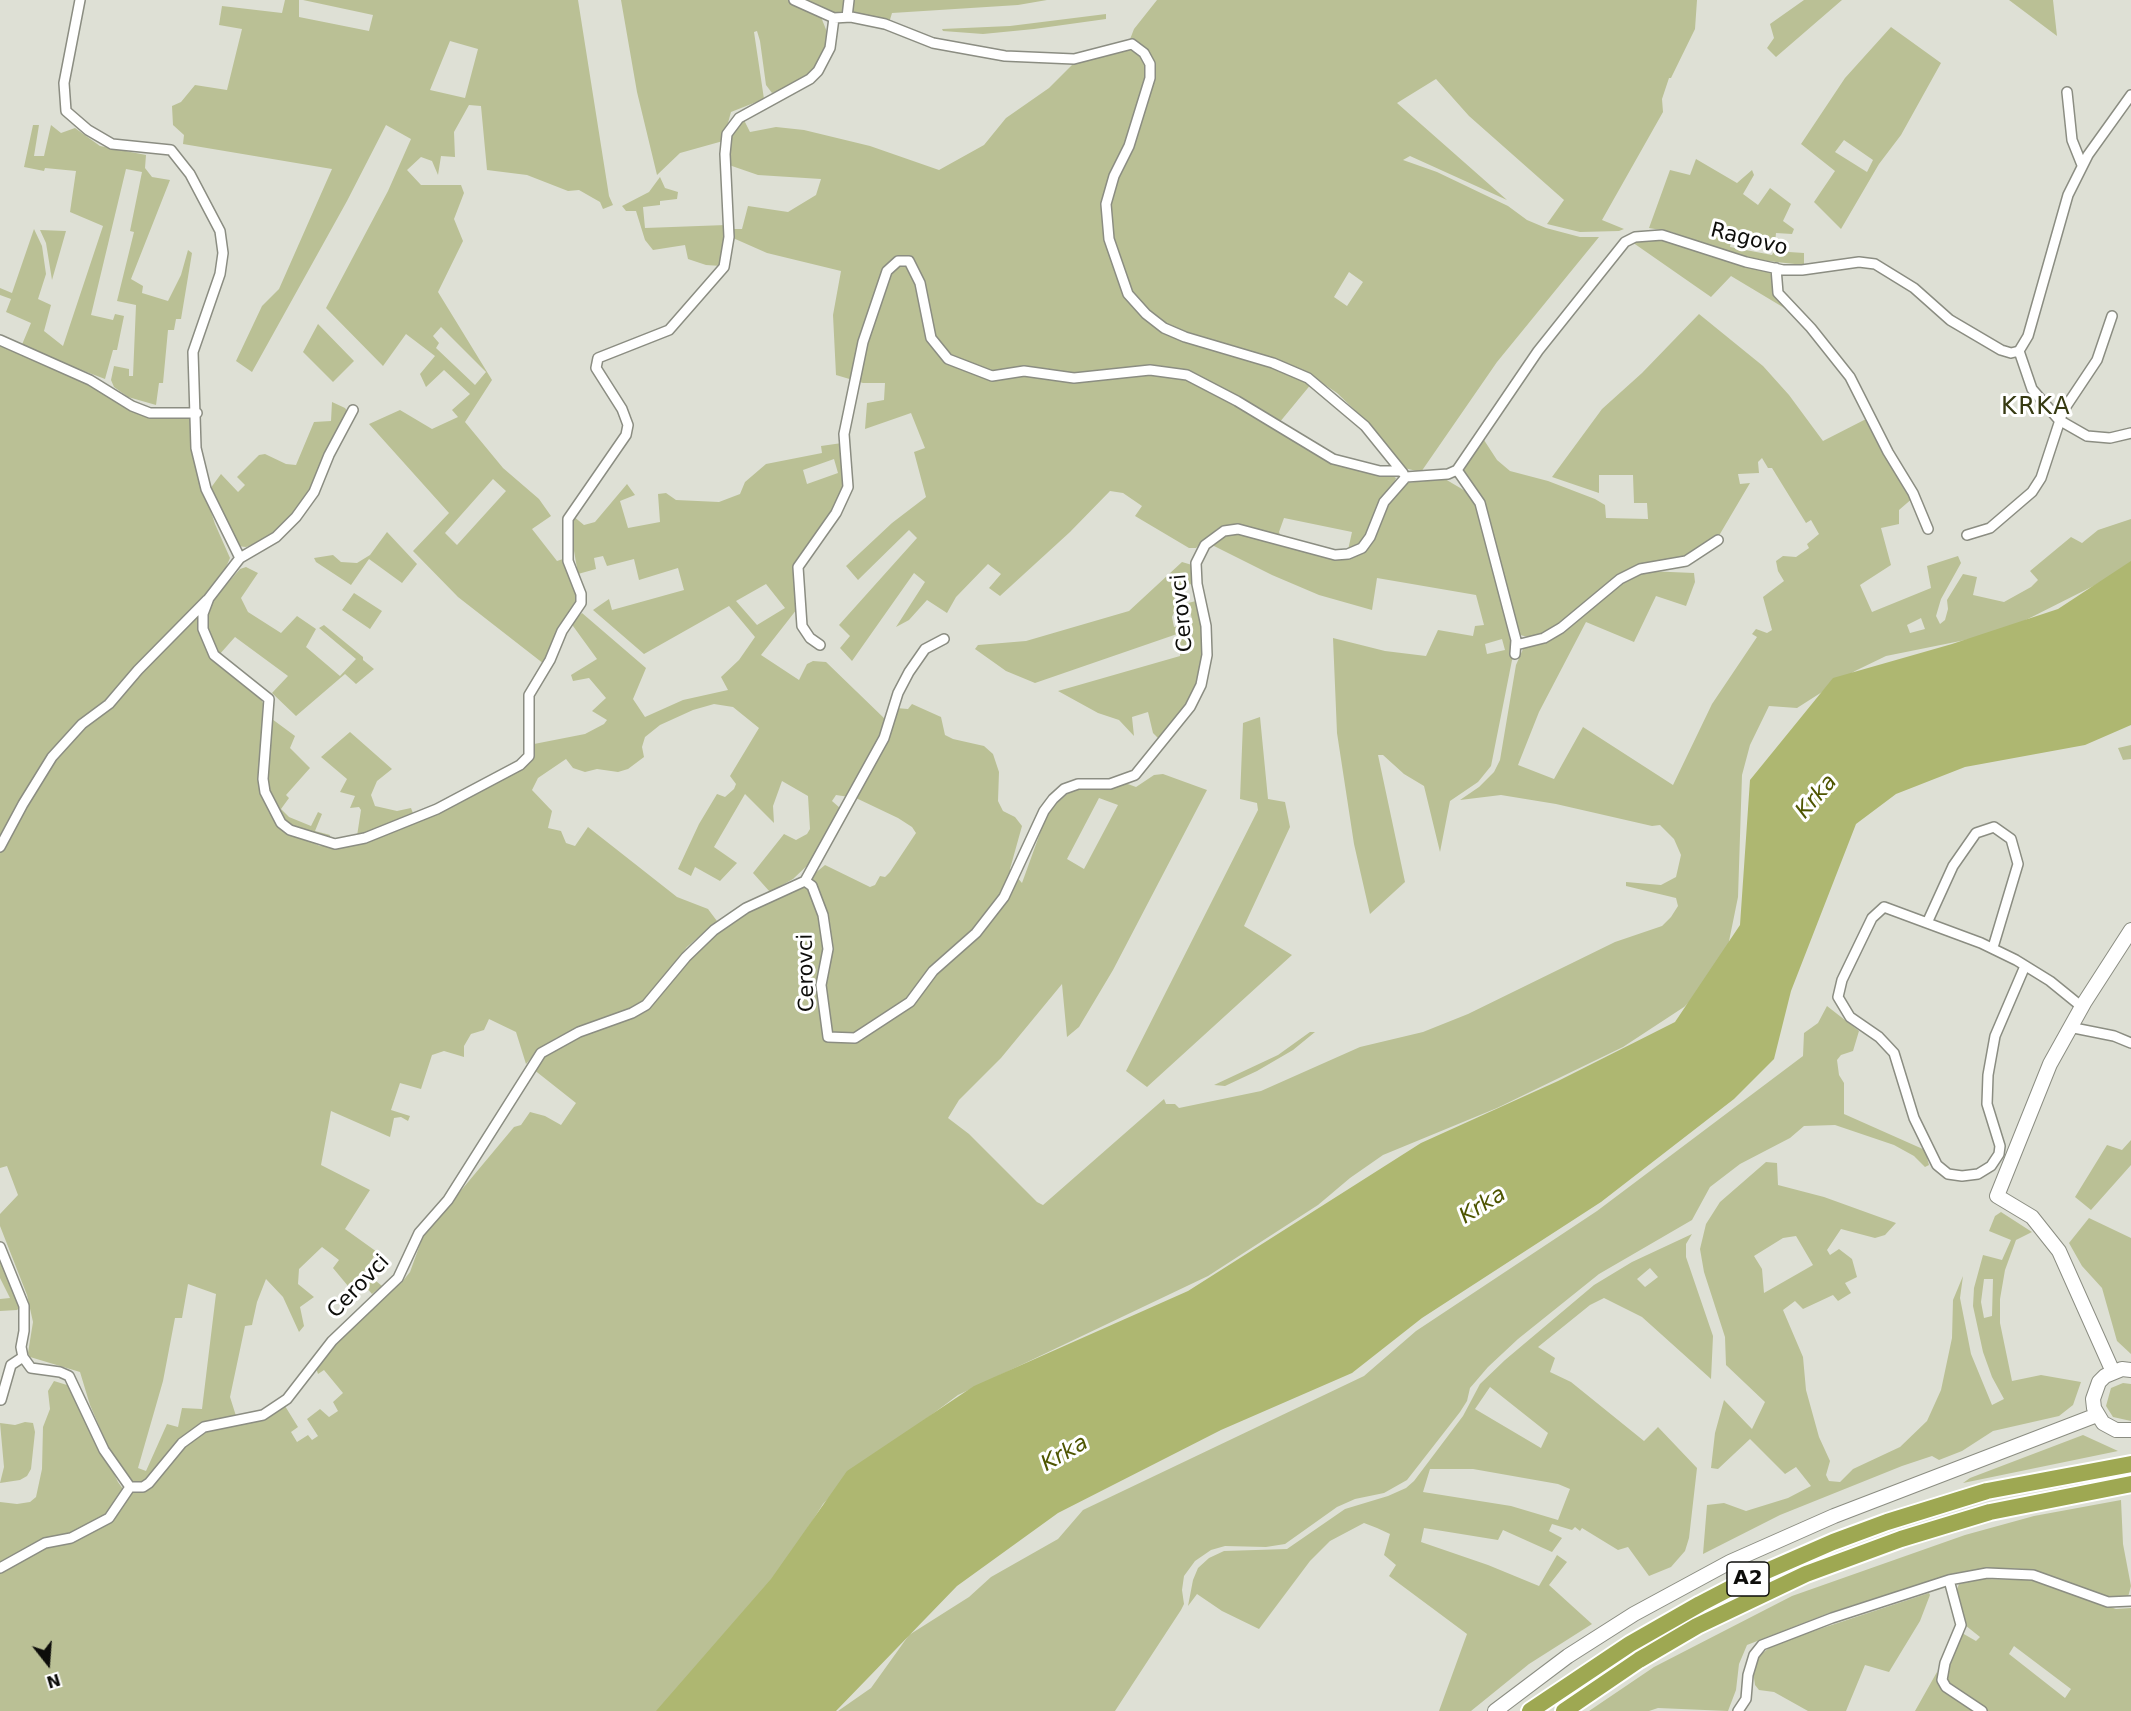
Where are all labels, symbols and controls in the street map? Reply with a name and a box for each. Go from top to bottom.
street label: Ragovo [1708,218,1790,262]
district label: KRKA [2001,394,2071,422]
street label: Cerovci [1167,573,1199,653]
water label: Krka [1791,770,1843,824]
street label: Cerovci [794,934,820,1012]
water label: Krka [1455,1182,1511,1230]
street label: Cerovci [323,1250,395,1324]
water label: Krka [1037,1430,1093,1478]
road number: A2 [1727,1562,1769,1596]
north arrow [18,1633,78,1693]
text: N [44,1670,63,1692]

